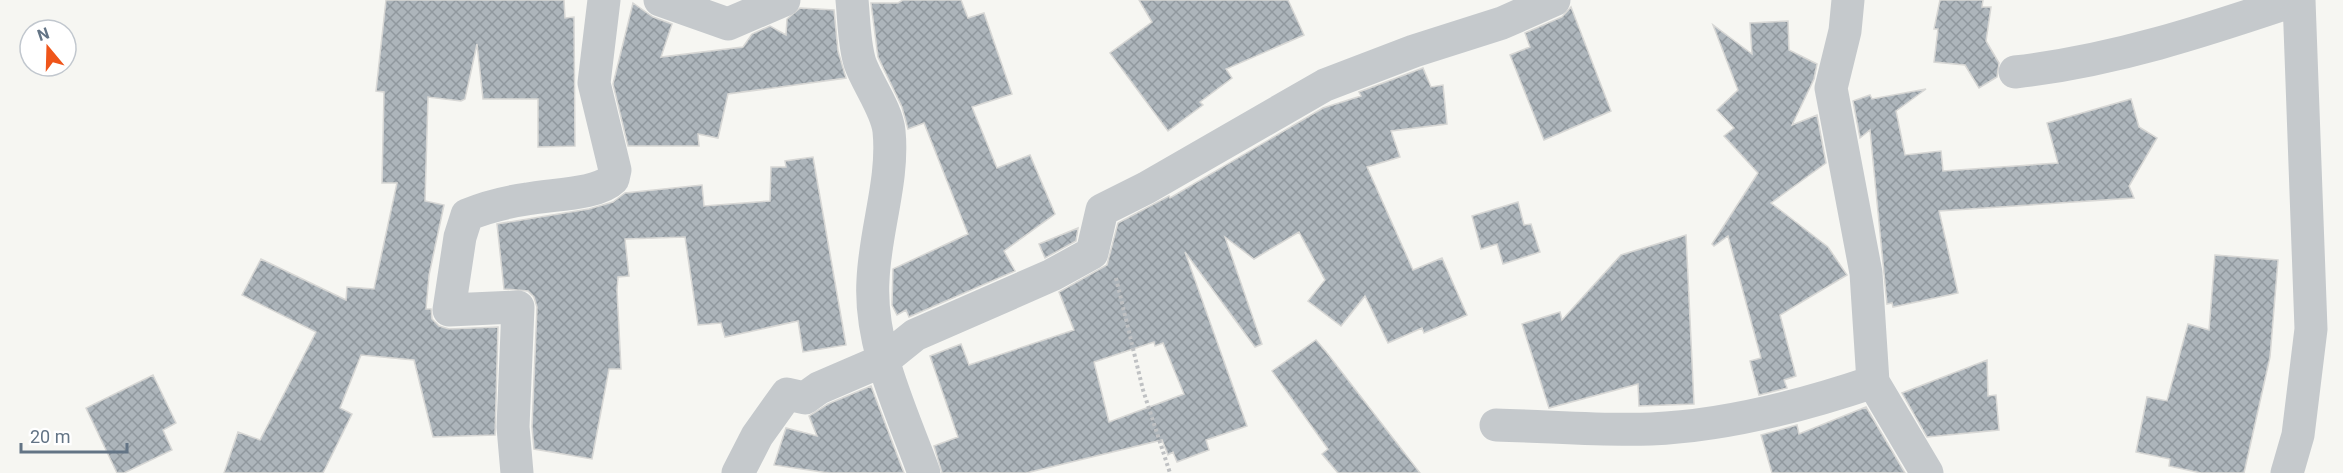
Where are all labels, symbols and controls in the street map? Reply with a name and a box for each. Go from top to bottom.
north arrow [18,18,78,78]
text: N [35,23,52,45]
scale bar [21,416,128,454]
text: 20 m [30,426,70,447]

